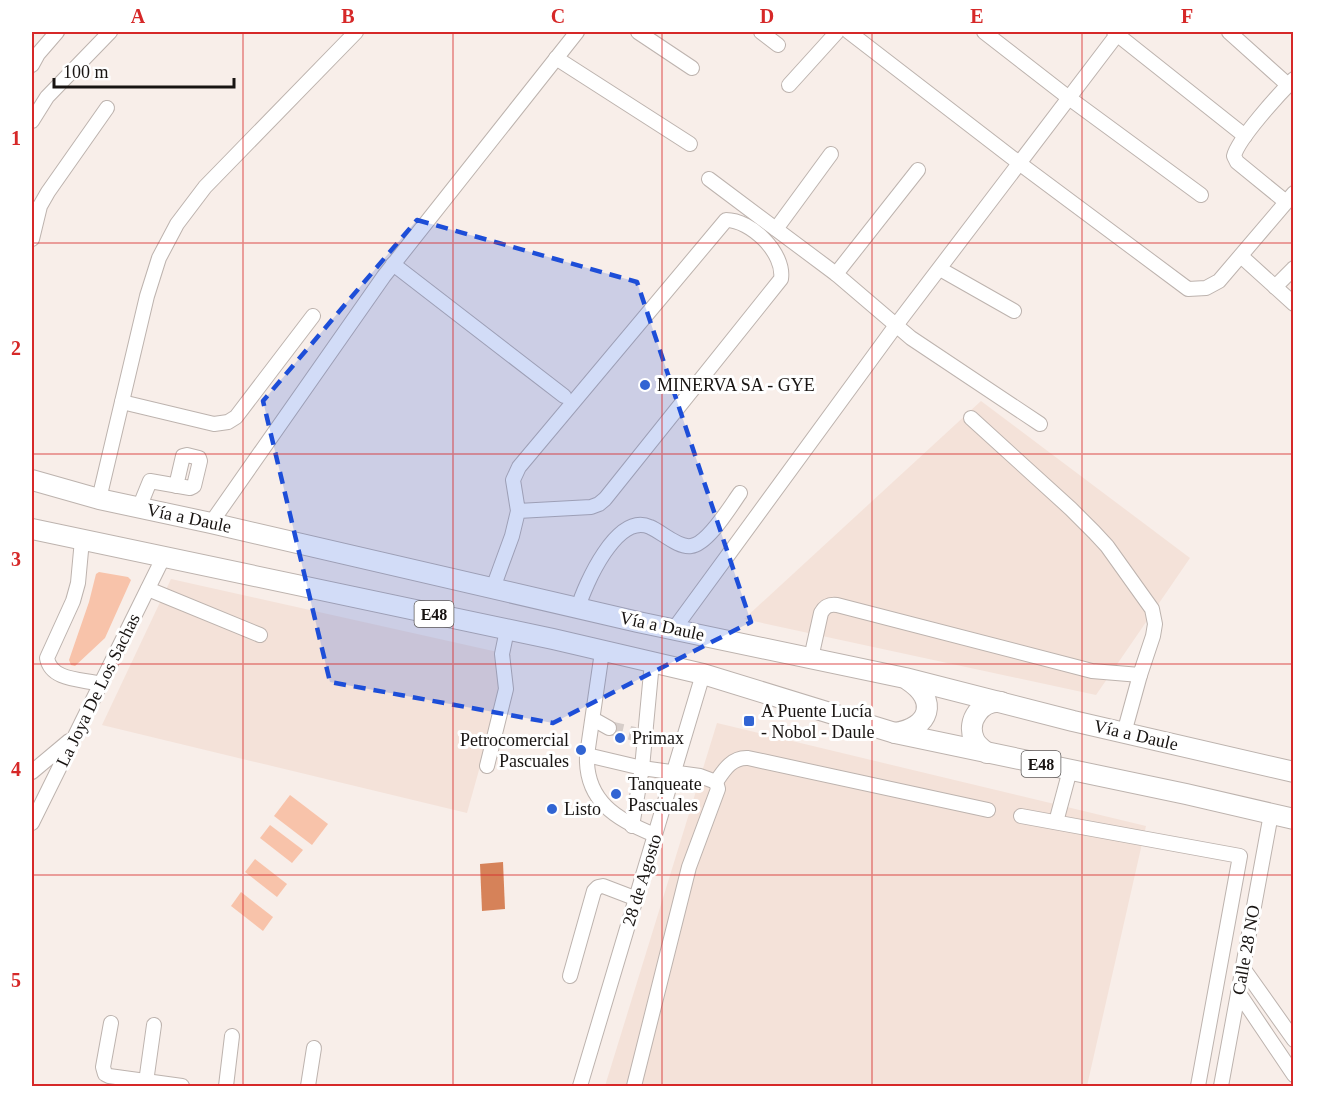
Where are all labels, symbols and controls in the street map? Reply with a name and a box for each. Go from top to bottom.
text: A [131,5,146,27]
text: B [341,5,355,27]
text: C [551,5,565,27]
text: D [760,5,774,27]
text: E [970,5,984,27]
text: F [1181,5,1193,27]
scale bar [54,51,234,89]
text: 100 m [63,62,109,82]
text: 1 [11,127,21,149]
text: 2 [11,337,21,359]
place label: MINERVA SA - GYE [657,375,815,395]
marker: MINERVA SA - GYE [638,378,652,392]
street label: Vía a Daule [145,499,233,537]
text: 3 [11,548,21,570]
road number: E48 [414,601,454,627]
street label: Vía a Daule [618,607,706,645]
street label: La Joya De Los Sachas [52,610,144,770]
place label: A Puente Lucía - Nobol - Daule [761,701,874,742]
marker: A Puente Lucía - Nobol - Daule [742,714,756,728]
street label: Vía a Daule [1092,716,1180,754]
place label: Primax [632,728,684,748]
place label: Petrocomercial Pascuales [460,730,569,771]
marker: Primax [613,731,627,745]
marker: Petrocomercial Pascuales [574,743,588,757]
road number: E48 [1022,751,1060,777]
text: 4 [11,758,21,780]
place label: Tanqueate Pascuales [628,774,702,815]
marker: Tanqueate Pascuales [609,787,623,801]
place label: Listo [564,799,601,819]
marker: Listo [545,802,559,816]
street label: 28 de Agosto [619,832,665,928]
street label: Calle 28 NO [1228,903,1264,997]
text: 5 [11,969,21,991]

